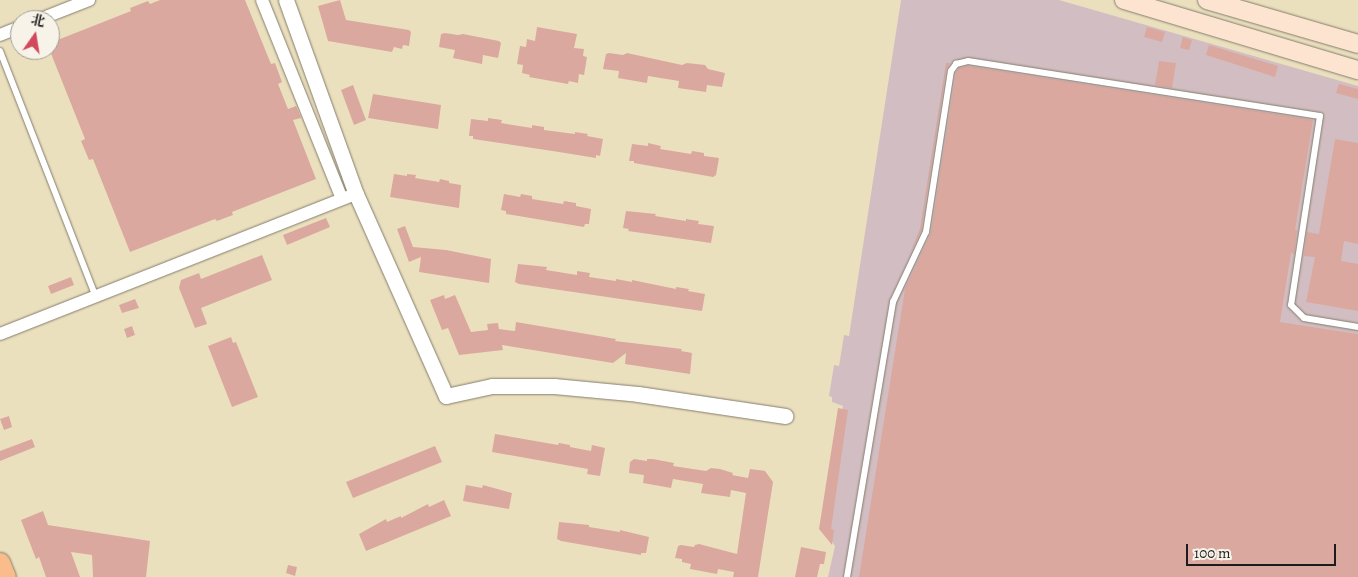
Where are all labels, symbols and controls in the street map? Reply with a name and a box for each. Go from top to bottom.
north arrow [10,10,60,60]
text: 北 [29,10,47,32]
scale bar [1188,534,1338,566]
text: 100 m [1194,543,1231,563]

